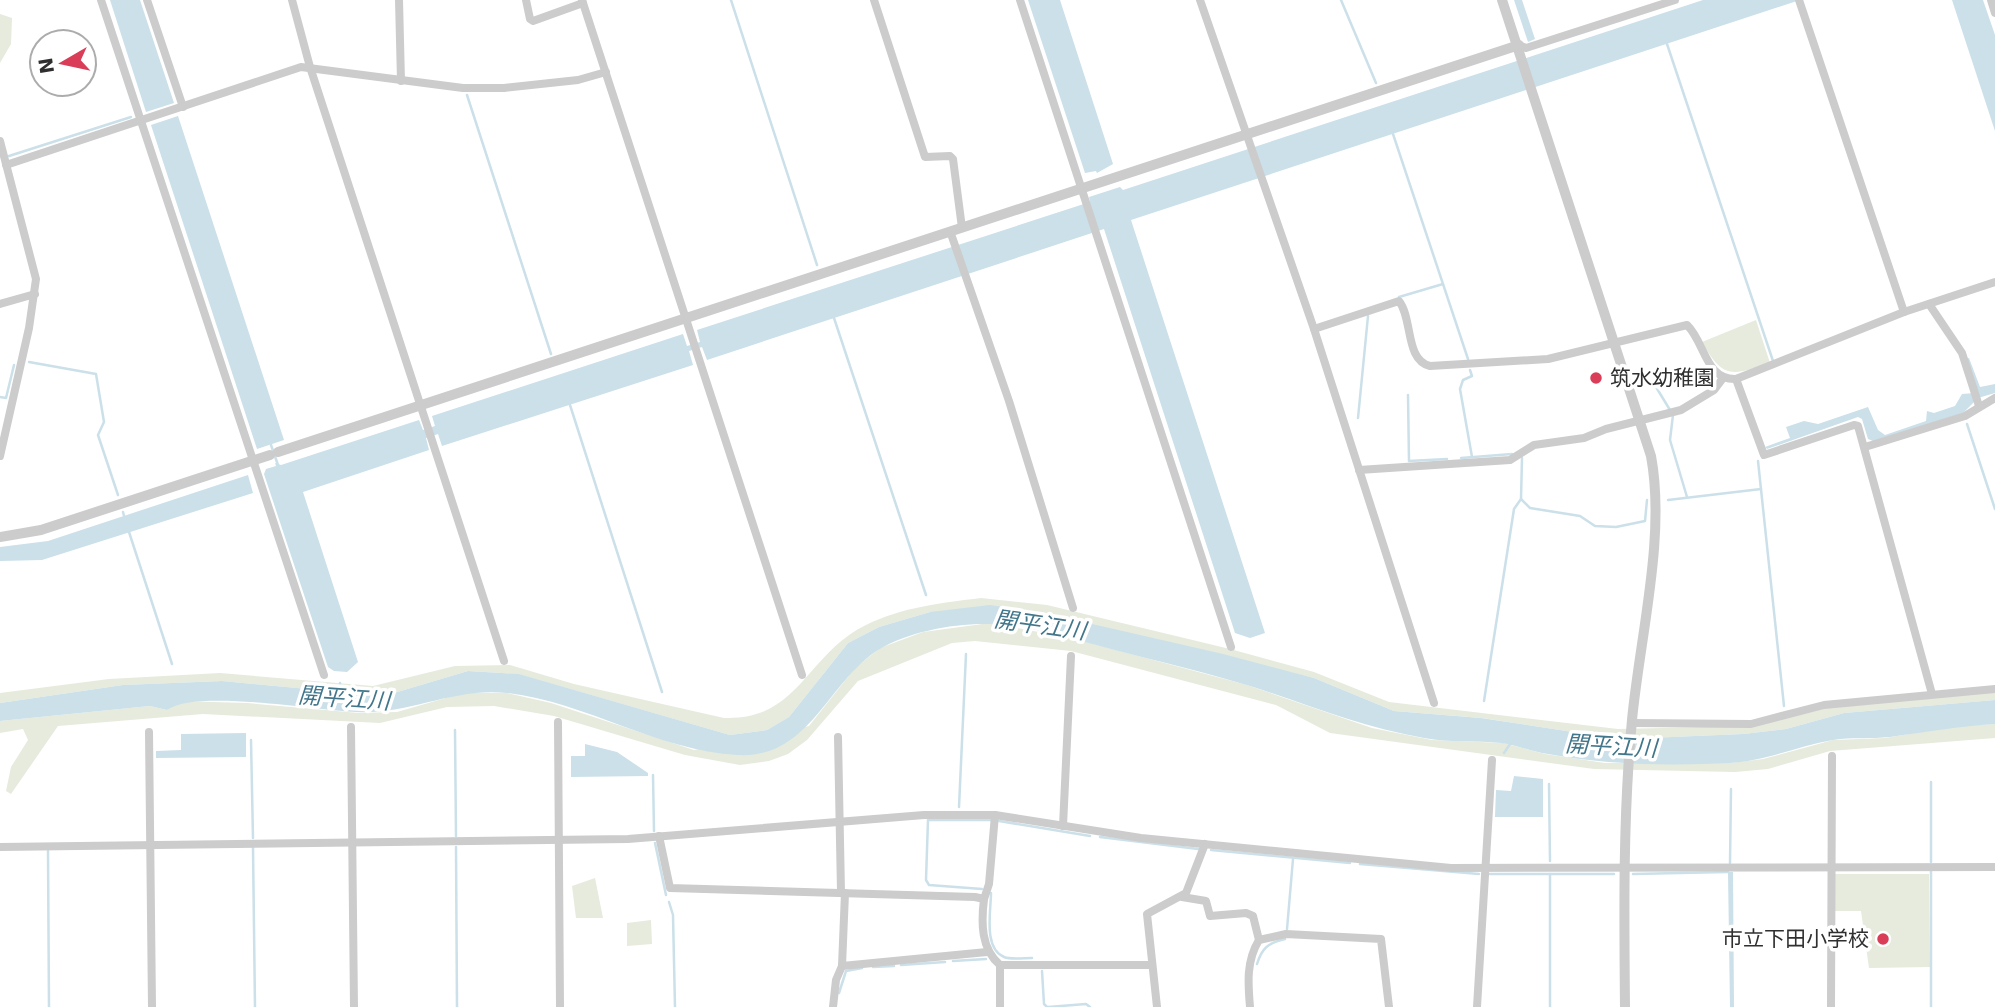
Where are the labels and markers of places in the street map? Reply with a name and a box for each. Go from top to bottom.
place label: 筑水幼稚園 [1610,366,1715,390]
marker: 筑水幼稚園 [1588,370,1604,386]
place label: 市立下田小学校 [1722,927,1869,951]
marker: 市立下田小学校 [1875,931,1891,947]

